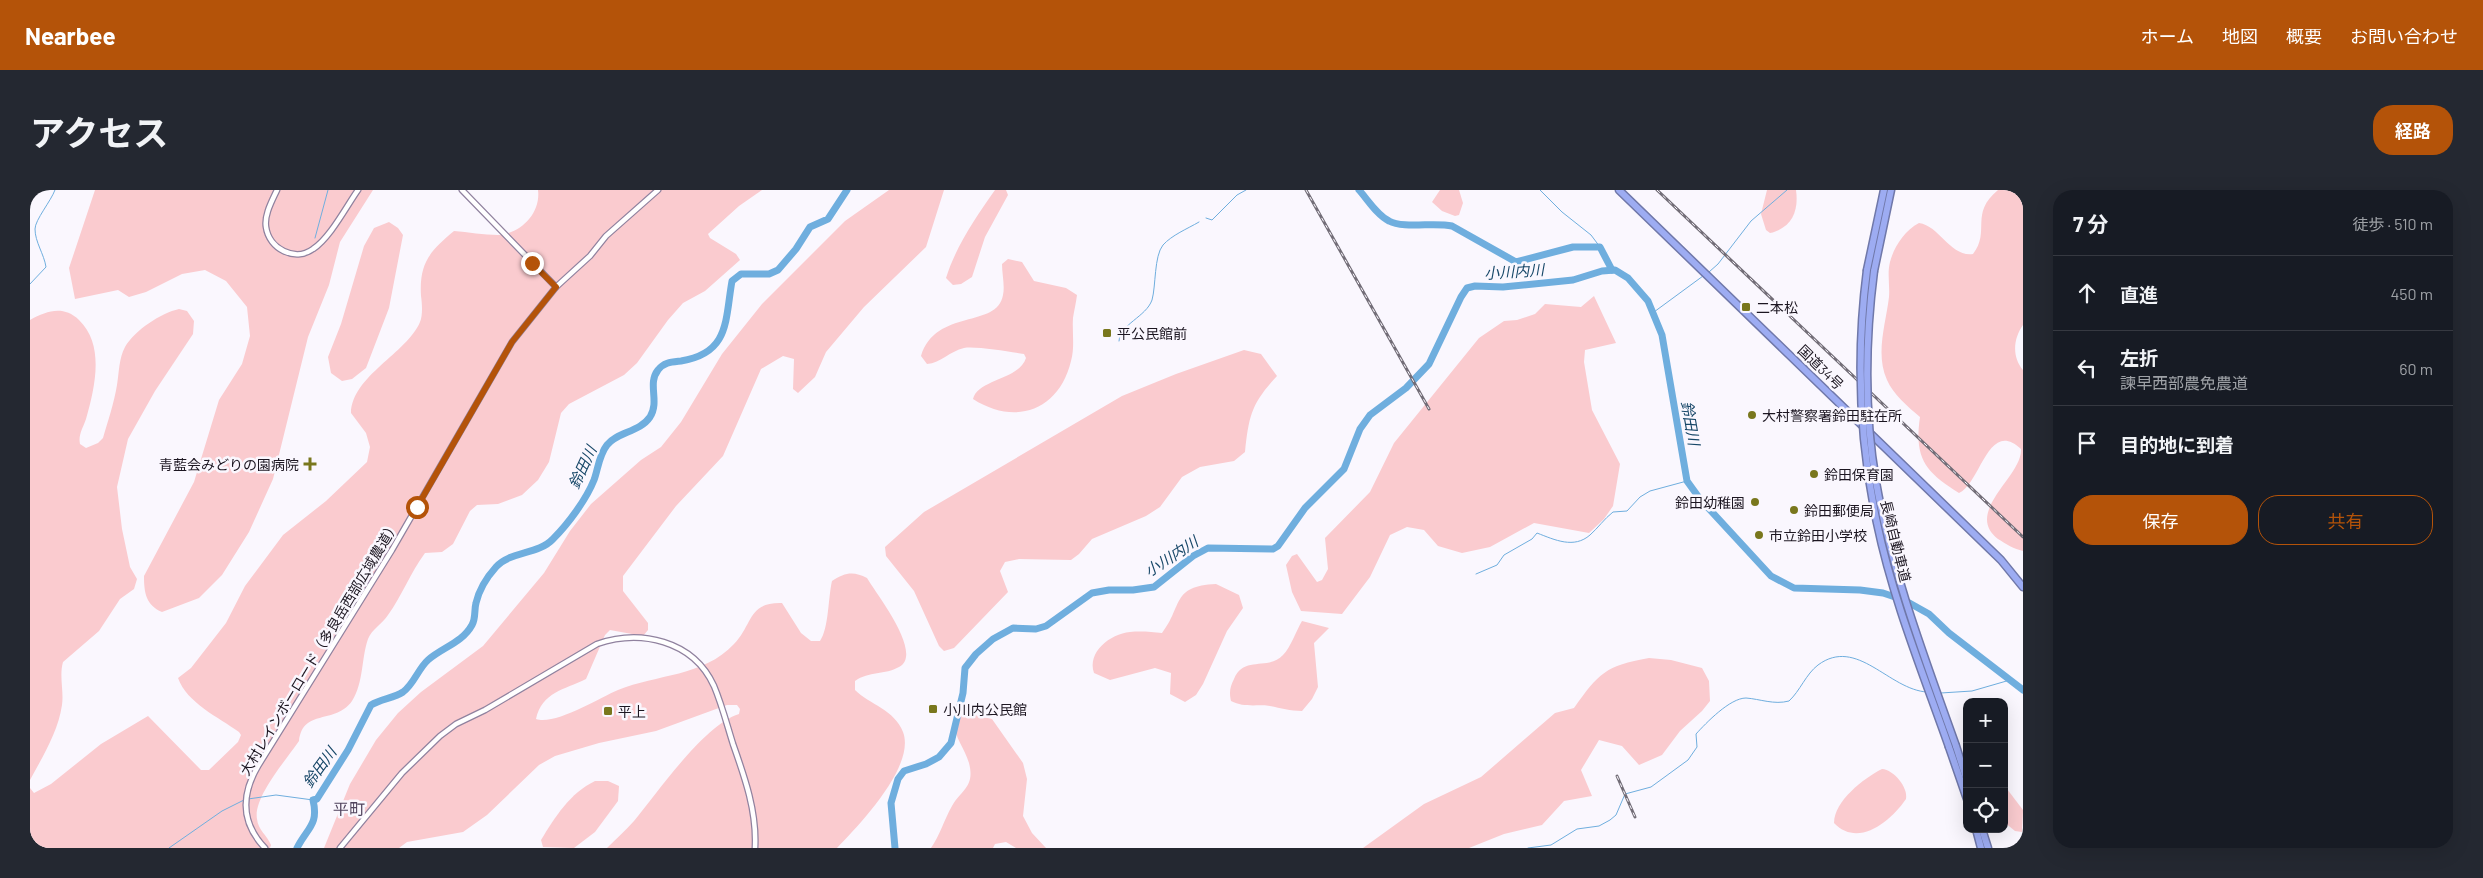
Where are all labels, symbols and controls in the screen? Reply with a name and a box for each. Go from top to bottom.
text: Nearbee [25,21,116,50]
text: ホーム [2141,25,2194,47]
text: 地図 [2222,25,2258,47]
text: 概要 [2286,25,2322,47]
text: お問い合わせ [2350,25,2458,47]
button: 経路 [2373,105,2453,155]
text: アクセス [30,111,168,153]
text: 7 分 [2073,211,2109,236]
text: 徒歩 · 510 m [2352,214,2433,233]
route end [521,252,544,275]
water label: 小川内川 [1483,260,1547,282]
icon: ahead [2073,279,2101,307]
text: 直進 [2120,283,2158,306]
text: 450 m [2390,284,2433,303]
place label: 二本松 [1756,299,1798,316]
marker: 二本松 [1740,301,1752,313]
place label: 平公民館前 [1117,325,1187,342]
marker: 平公民館前 [1101,327,1113,339]
street label: 国道34号 [1795,341,1847,393]
text: 左折 [2120,346,2158,369]
icon: left [2073,354,2101,382]
text: 60 m [2399,359,2433,378]
text: 諫早西部農免農道 [2120,373,2248,392]
water label: 鈴田川 [1678,399,1704,449]
place label: 大村警察署鈴田駐在所 [1762,407,1902,424]
marker: 大村警察署鈴田駐在所 [1746,409,1758,421]
icon: arrive [2073,429,2101,457]
text: 目的地に到着 [2120,433,2234,456]
water label: 鈴田川 [564,441,601,491]
place label: 青藍会みどりの園病院 [159,456,299,473]
marker: 青藍会みどりの園病院 [303,457,317,471]
place label: 鈴田保育園 [1824,466,1894,483]
marker: 鈴田保育園 [1808,468,1820,480]
place label: 鈴田幼稚園 [1675,494,1745,511]
button: 保存 [2073,495,2248,545]
button: 共有 [2258,495,2433,545]
route start [406,496,429,519]
marker: 鈴田幼稚園 [1749,496,1761,508]
street label: 長崎自動車道 [1878,498,1914,584]
place label: 鈴田郵便局 [1804,502,1874,519]
marker: 鈴田郵便局 [1788,504,1800,516]
street label: 大村レインボーロード（多良岳西部広域農道） [236,518,402,778]
place label: 市立鈴田小学校 [1769,527,1867,544]
marker: 市立鈴田小学校 [1753,529,1765,541]
water label: 小川内川 [1141,531,1203,580]
map controls [1963,698,2008,833]
button: + [1963,698,2008,743]
place label: 小川内公民館 [943,701,1027,718]
place label: 平上 [618,703,646,720]
marker: 小川内公民館 [927,703,939,715]
marker: 平上 [602,705,614,717]
water label: 鈴田川 [298,742,341,790]
button: − [1963,743,2008,788]
button: locate [1963,788,2008,833]
district label: 平町 [333,799,365,818]

